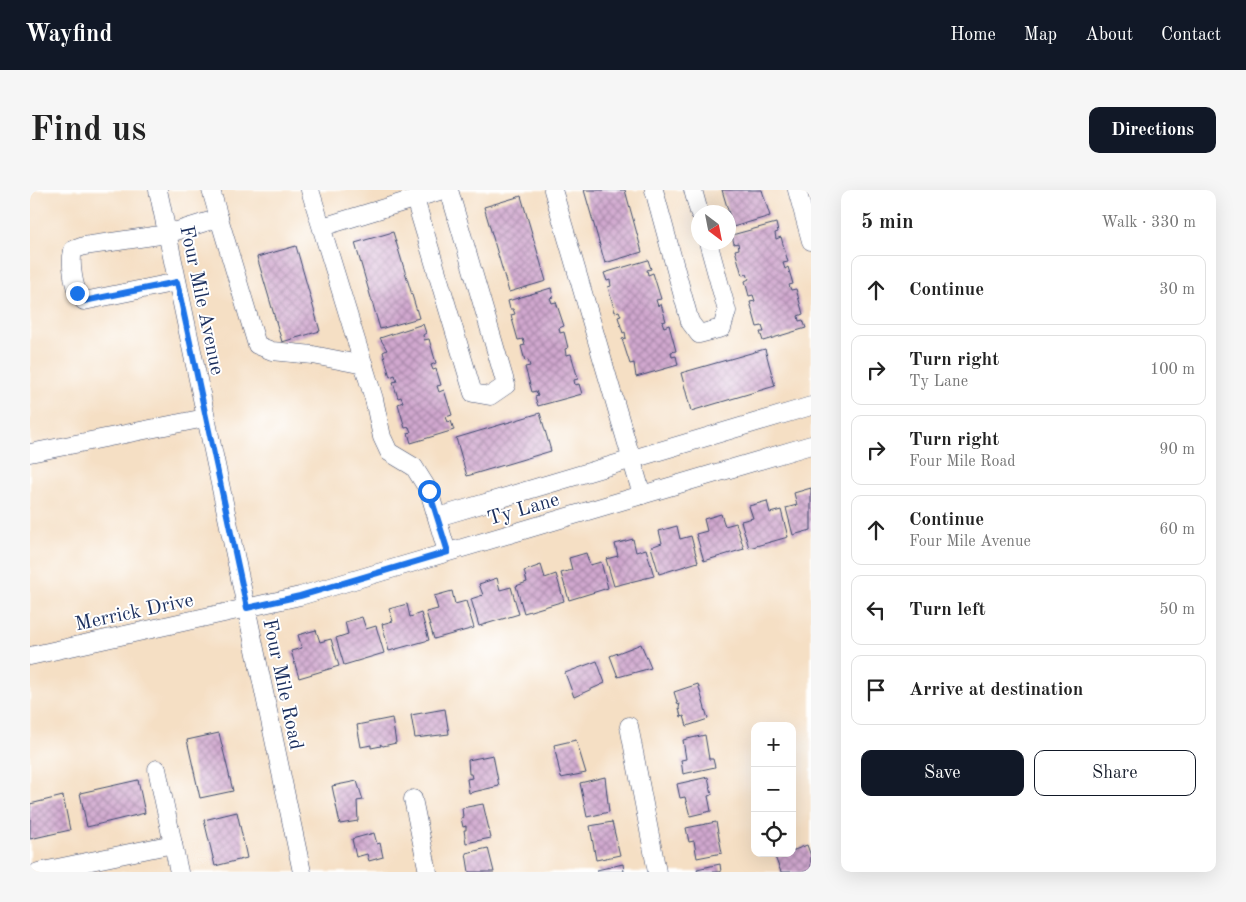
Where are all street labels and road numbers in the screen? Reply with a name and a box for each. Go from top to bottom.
street label: Four Mile Avenue [175,224,227,377]
street label: Ty Lane [485,490,562,530]
street label: Merrick Drive [73,591,195,635]
street label: Four Mile Road [258,617,306,752]

